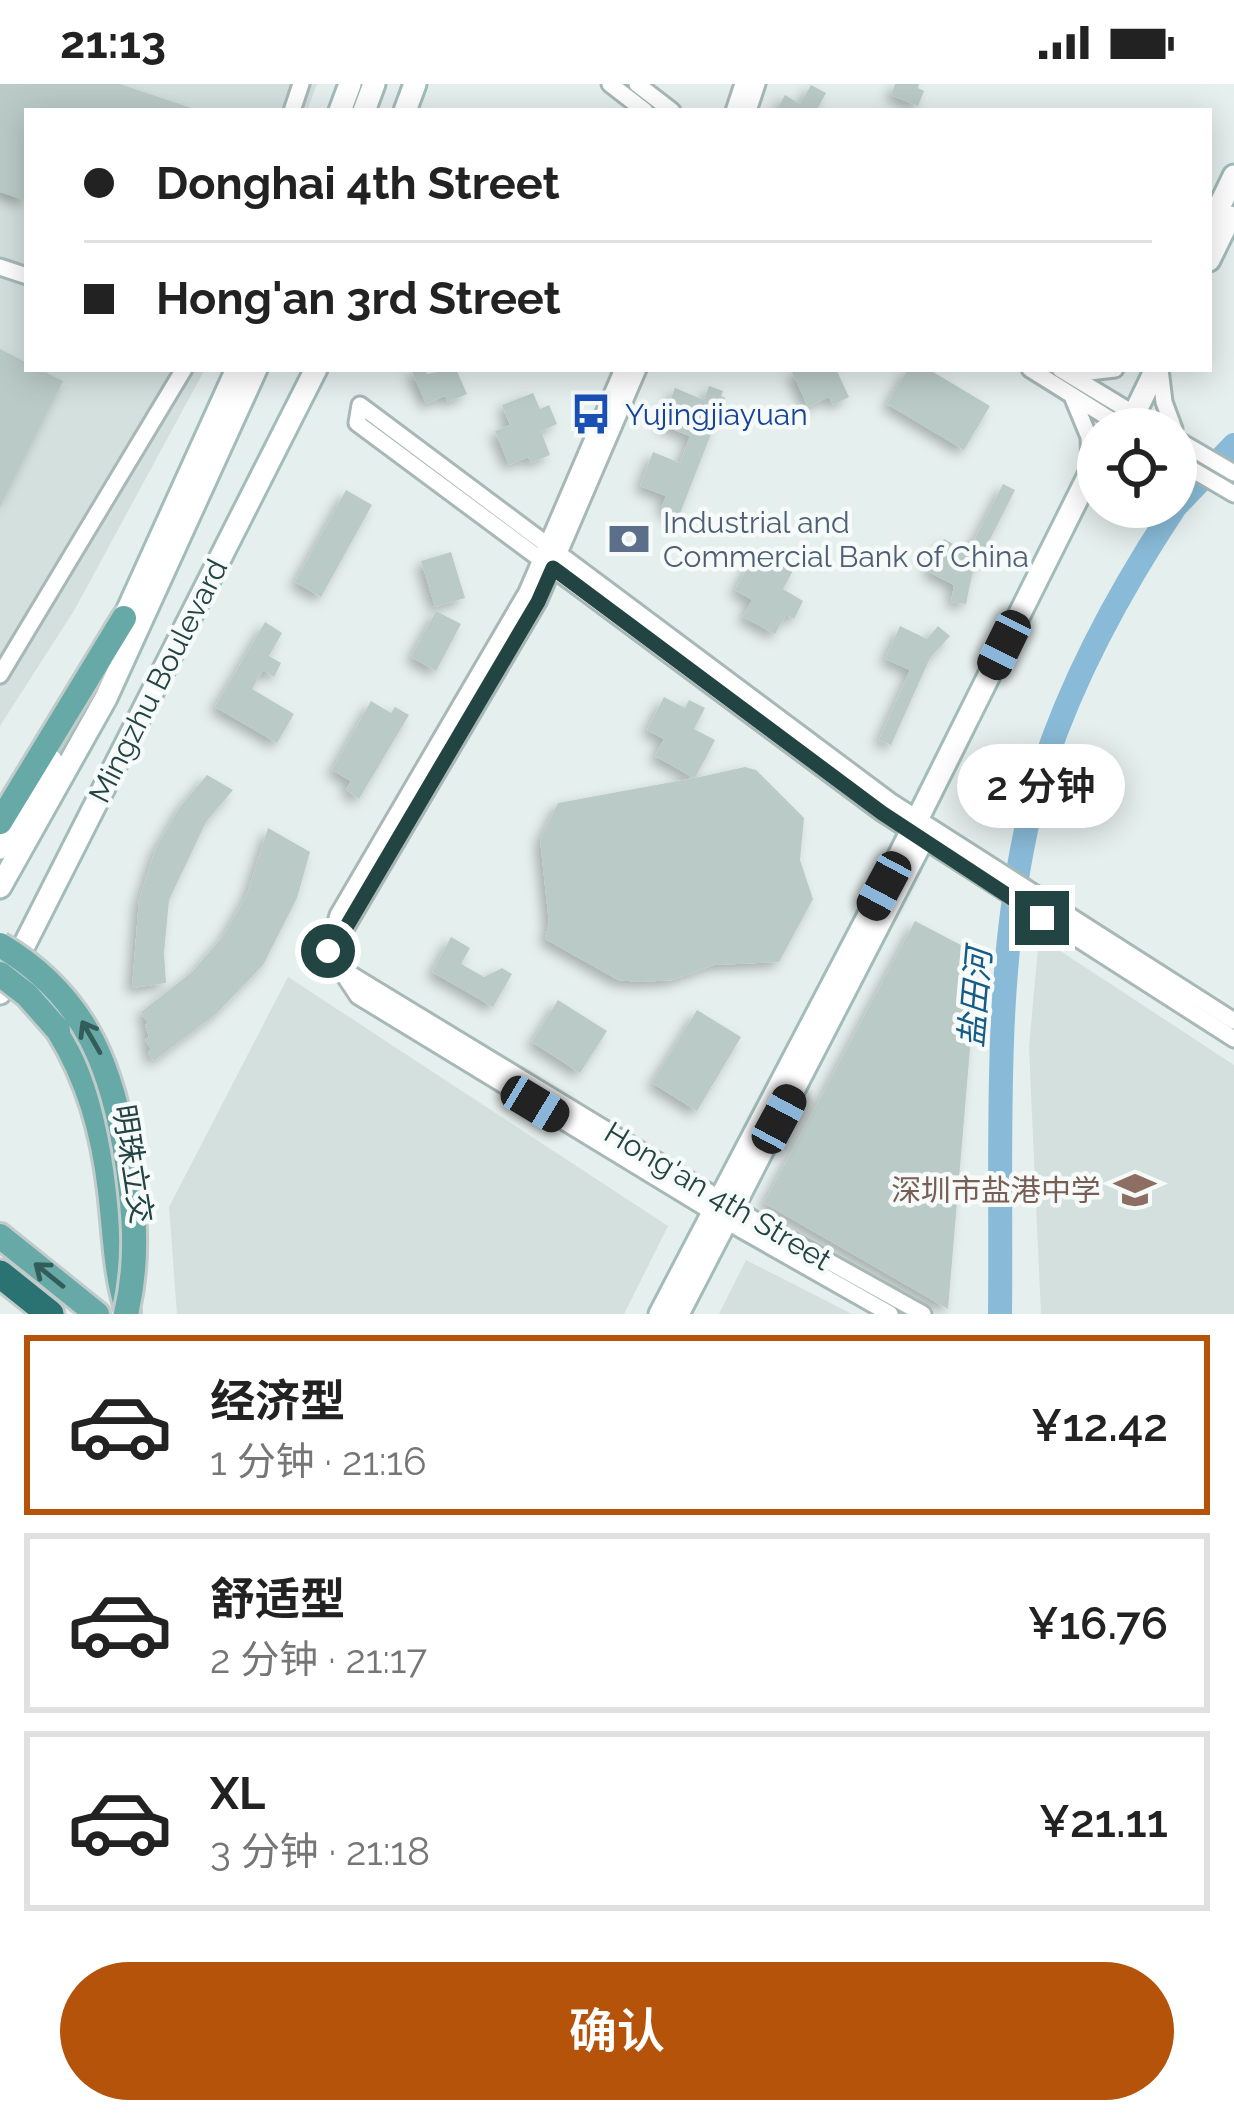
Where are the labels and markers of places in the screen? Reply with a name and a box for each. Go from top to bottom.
bus stop icon: Yujingjiayuan [568,391,614,437]
place label: Yujingjiayuan [625,397,808,432]
place label: Industrial and Commercial Bank of China [663,505,1029,574]
bank icon: Industrial and Commercial Bank of China [606,516,652,562]
school or university icon: 深圳市盐港中学 [1112,1167,1158,1213]
place label: 深圳市盐港中学 [891,1173,1101,1208]

